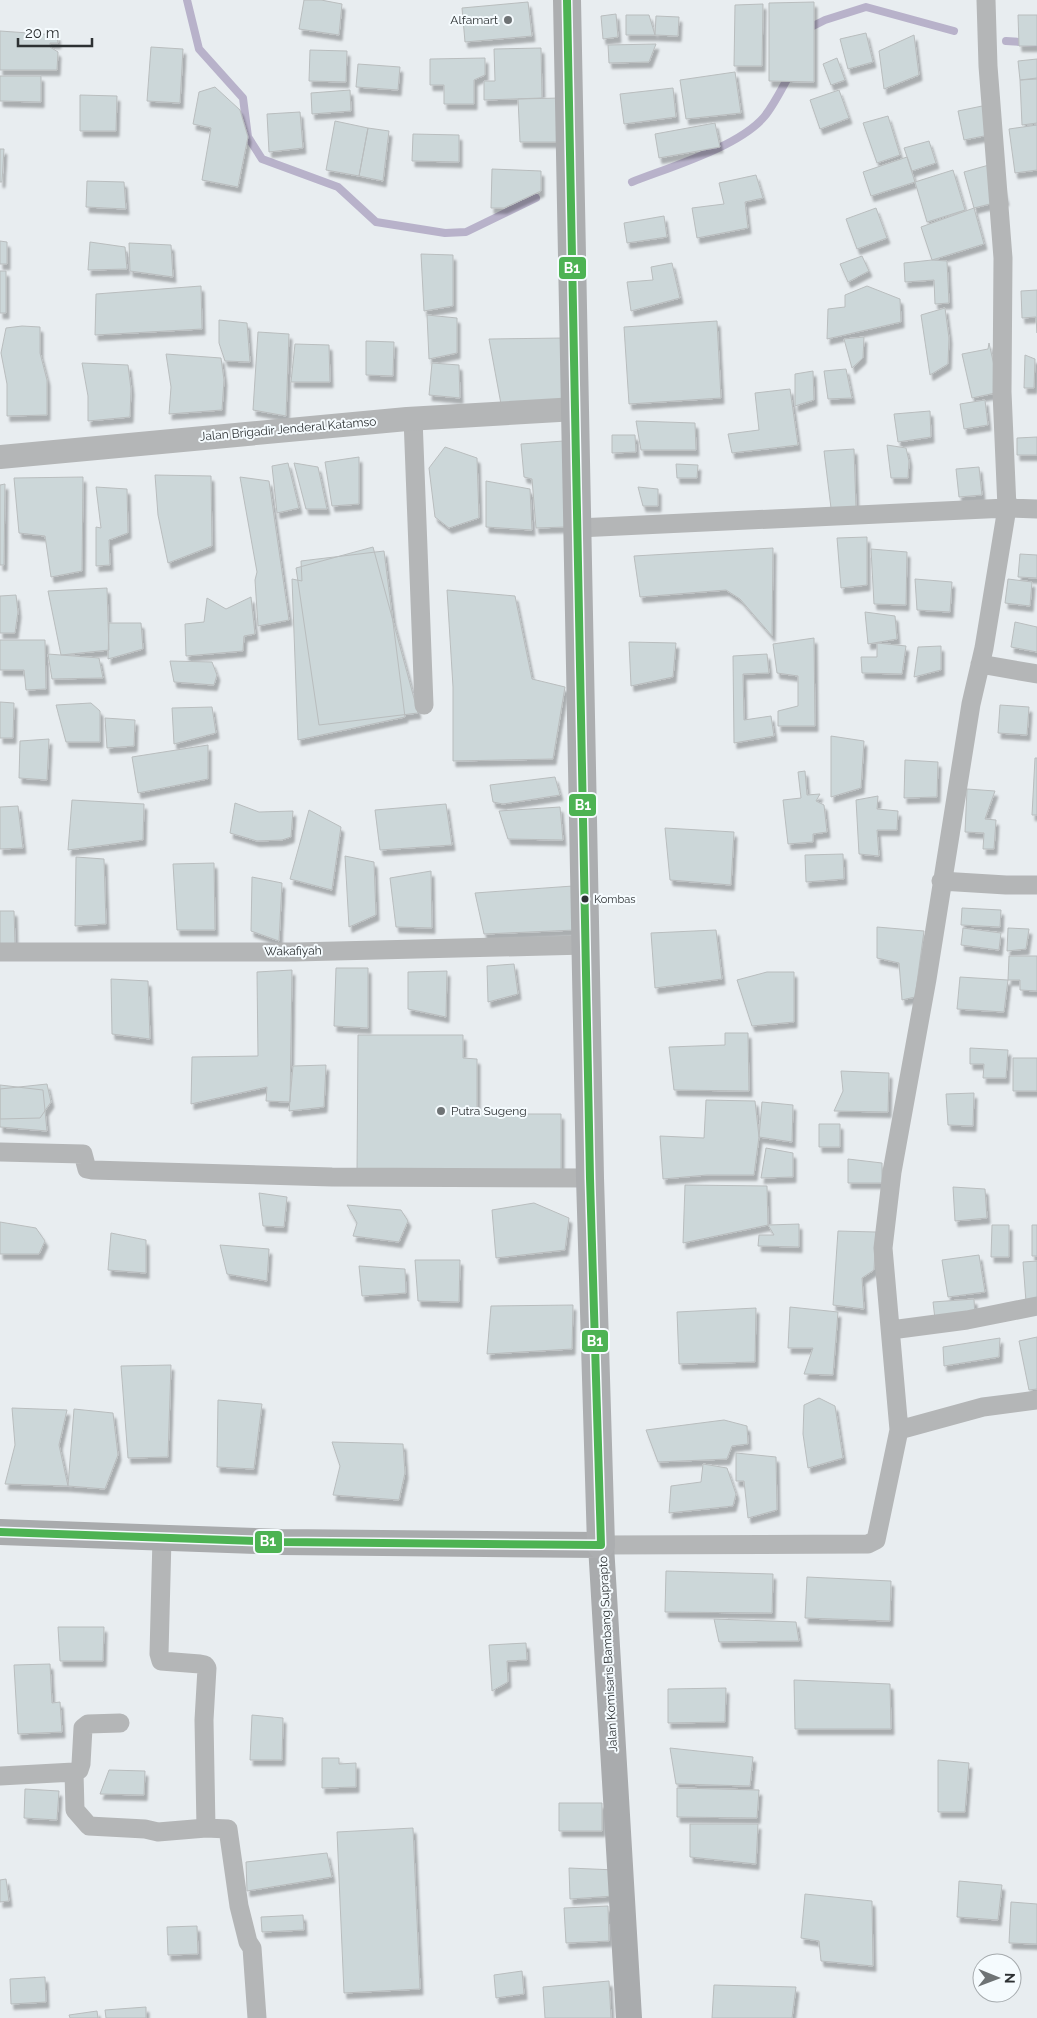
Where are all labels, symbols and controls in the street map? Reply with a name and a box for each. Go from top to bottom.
place label: Alfamart [450,13,498,27]
marker: Alfamart [502,14,514,26]
scale bar [18,15,91,47]
text: 20 m [25,24,60,42]
line badge: B1 [558,256,587,280]
text: B1 [564,260,580,276]
street label: Jalan Brigadir Jenderal Katamso [199,414,377,444]
line badge: B1 [568,793,597,817]
text: B1 [575,797,591,813]
place label: Kombas [594,893,635,906]
marker: Kombas [580,894,590,904]
street label: Wakafiyah [264,944,322,958]
place label: Putra Sugeng [451,1104,527,1118]
marker: Putra Sugeng [435,1105,447,1117]
line badge: B1 [581,1329,609,1353]
text: B1 [587,1333,603,1349]
line badge: B1 [254,1530,283,1554]
text: B1 [260,1533,276,1549]
street label: Jalan Komisaris Bambang Suprapto [596,1556,620,1752]
north arrow [972,1953,1022,2003]
text: N [1002,1973,1018,1984]

